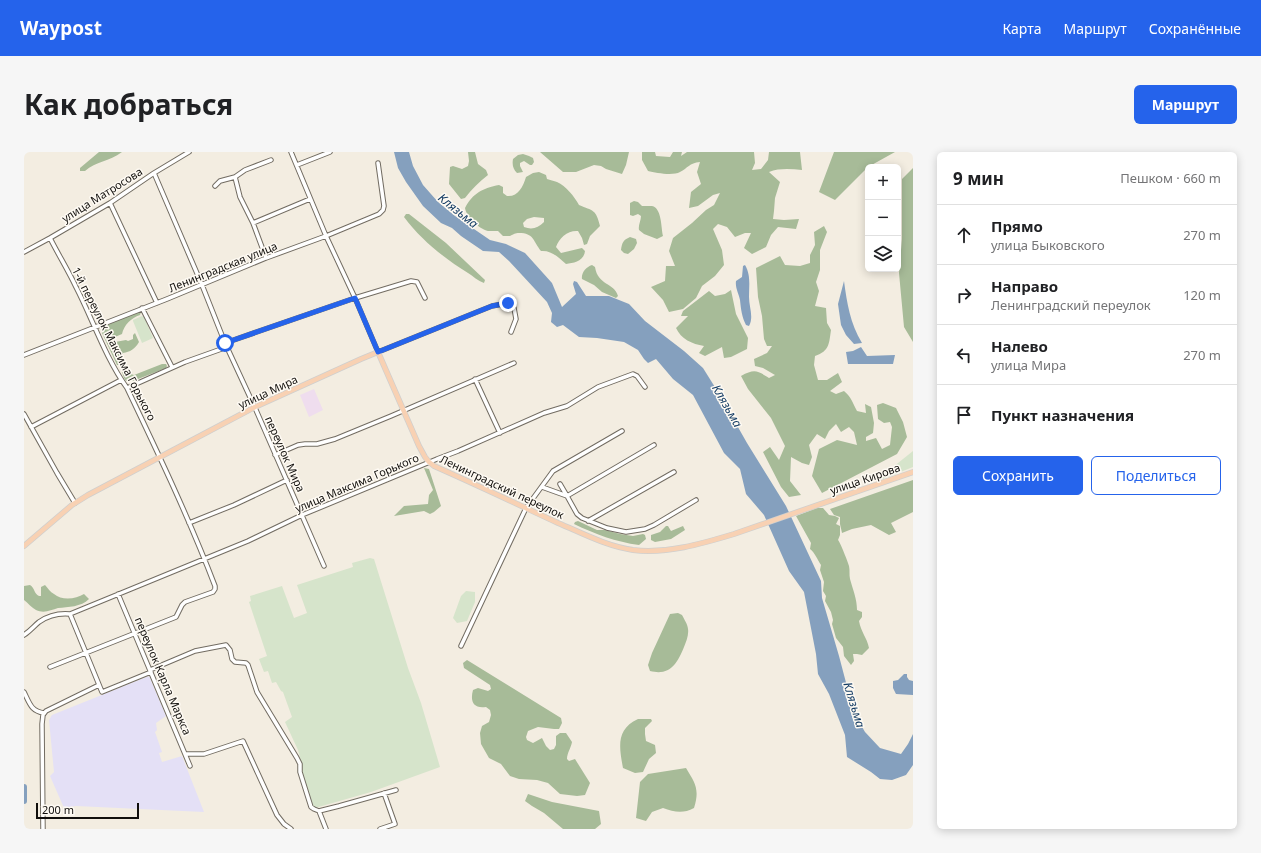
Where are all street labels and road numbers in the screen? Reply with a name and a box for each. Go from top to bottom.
street label: улица Матросова [59,164,145,225]
street label: Ленинградская улица [166,238,279,295]
street label: 1-й переулок Максима Горького [69,264,160,423]
street label: улица Мира [236,371,300,412]
street label: переулок Мира [262,414,309,494]
street label: улица Максима Горького [293,450,421,515]
street label: Ленинградский переулок [438,451,567,522]
street label: улица Кирова [828,460,902,498]
street label: переулок Карла Маркса [132,614,195,737]

